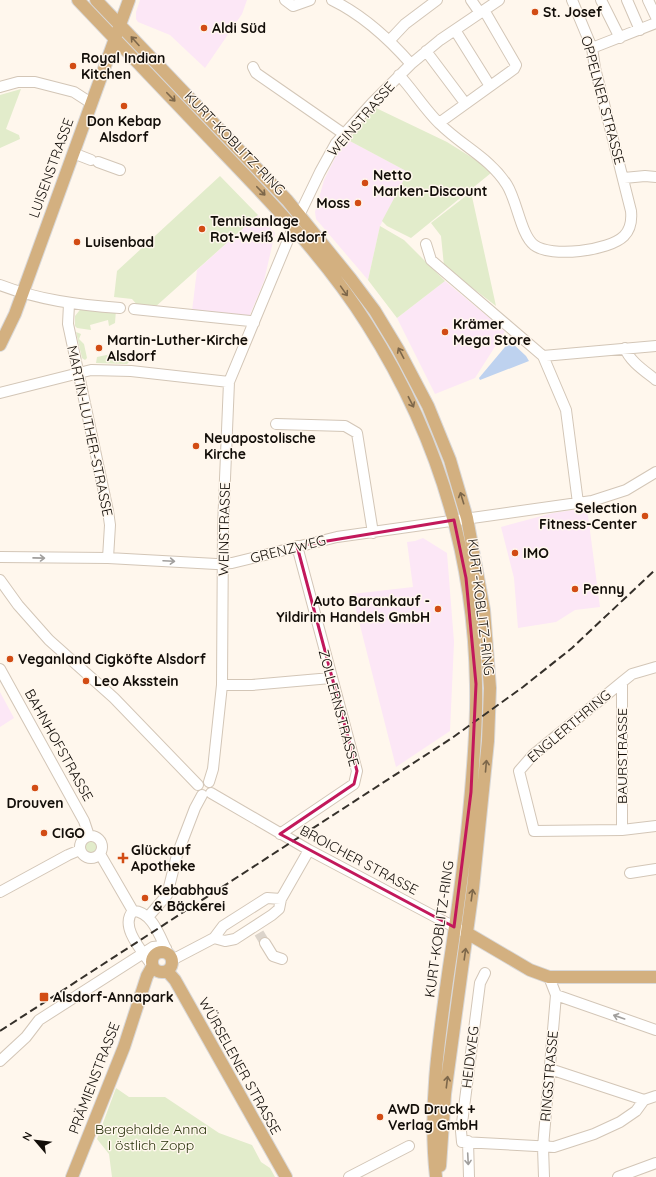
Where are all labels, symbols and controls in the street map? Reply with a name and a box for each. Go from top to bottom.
place label: St. Josef [543,3,603,21]
marker: St. Josef [530,7,540,17]
place label: Aldi Süd [212,19,266,37]
marker: Aldi Süd [199,23,209,33]
street label: OPPELNER STRASSE [577,34,629,166]
one-way arrow [130,36,139,46]
place label: Royal Indian Kitchen [81,49,165,83]
marker: Royal Indian Kitchen [68,61,78,71]
street label: WEINSTRASSE [323,78,399,160]
street label: KURT-KOBLITZ-RING [181,87,289,199]
one-way arrow [166,92,176,102]
marker: Don Kebap Alsdorf [119,101,129,111]
place label: Don Kebap Alsdorf [87,112,162,146]
street label: LUISENSTRASSE [25,115,77,220]
place label: Netto Marken-Discount [373,166,488,200]
marker: Netto Marken-Discount [360,178,370,188]
one-way arrow [256,186,266,196]
place label: Moss [316,194,350,212]
marker: Moss [353,198,363,208]
place label: Tennisanlage Rot-Weiß Alsdorf [210,212,327,246]
marker: Tennisanlage Rot-Weiß Alsdorf [197,224,207,234]
place label: Luisenbad [85,233,154,251]
marker: Luisenbad [72,237,82,247]
one-way arrow [340,286,348,297]
place label: Krämer Mega Store [453,315,531,349]
marker: Krämer Mega Store [440,327,450,337]
place label: Martin-Luther-Kirche Alsdorf [107,331,248,365]
marker: Martin-Luther-Kirche Alsdorf [94,343,104,353]
street label: MARTIN-LUTHER-STRASSE [63,344,117,518]
one-way arrow [396,347,404,359]
one-way arrow [407,396,415,408]
place label: Neuapostolische Kirche [204,429,316,463]
marker: Neuapostolische Kirche [191,441,201,451]
street label: WEINSTRASSE [214,482,234,576]
one-way arrow [458,492,465,505]
place label: Selection Fitness-Center [539,499,637,533]
marker: Selection Fitness-Center [640,511,650,521]
street label: GRENZWEG [248,531,328,567]
street label: KURT-KOBLITZ-RING [464,537,498,677]
place label: IMO [523,544,549,562]
marker: IMO [510,548,520,558]
one-way arrow [32,554,45,562]
one-way arrow [162,558,175,565]
place label: Penny [583,580,624,598]
marker: Penny [570,584,580,594]
place label: Auto Barankauf - Yildirim Handels GmbH [276,592,430,626]
marker: Auto Barankauf - Yildirim Handels GmbH [433,604,443,614]
street label: ZOLLERNSTRASSE [315,647,363,769]
place label: Veganland Cigköfte Alsdorf [18,650,207,668]
marker: Veganland Cigköfte Alsdorf [5,654,15,664]
place label: Leo Aksstein [94,672,179,690]
marker: Leo Aksstein [81,676,91,686]
street label: BAHNHOFSTRASSE [21,686,97,804]
street label: ENGLERTHRING [523,686,615,766]
street label: BAURSTRASSE [613,708,631,804]
one-way arrow [483,760,490,773]
marker: Drouven [30,783,40,793]
place label: Drouven [6,794,64,812]
street label: BROICHER STRASSE [297,821,421,899]
place label: CIGO [52,824,85,842]
marker: CIGO [39,828,49,838]
place label: Glückauf Apotheke [131,841,196,875]
marker: Glückauf Apotheke [118,853,128,863]
street label: KURT-KOBLITZ-RING [420,859,458,999]
place label: Kebabhaus & Bäckerei [153,881,229,915]
one-way arrow [469,889,476,902]
marker: Kebabhaus & Bäckerei [140,893,150,903]
one-way arrow [461,947,469,960]
place label: Alsdorf-Annapark [53,988,174,1006]
marker: Alsdorf-Annapark [38,991,50,1003]
street label: WÜRSELENER STRASSE [195,994,285,1138]
one-way arrow [613,1013,626,1020]
street label: PRÄMIENSTRASSE [64,1019,124,1137]
street label: HEIDWEG [457,1025,483,1089]
street label: RINGSTRASSE [536,1030,562,1122]
one-way arrow [443,1076,451,1089]
place label: AWD Druck + Verlag GmbH [388,1100,478,1134]
marker: AWD Druck + Verlag GmbH [375,1112,385,1122]
park label: Bergehalde Anna I östlich Zopp [95,1120,207,1154]
north arrow [16,1121,56,1161]
text: N [19,1129,35,1143]
one-way arrow [465,1152,472,1165]

